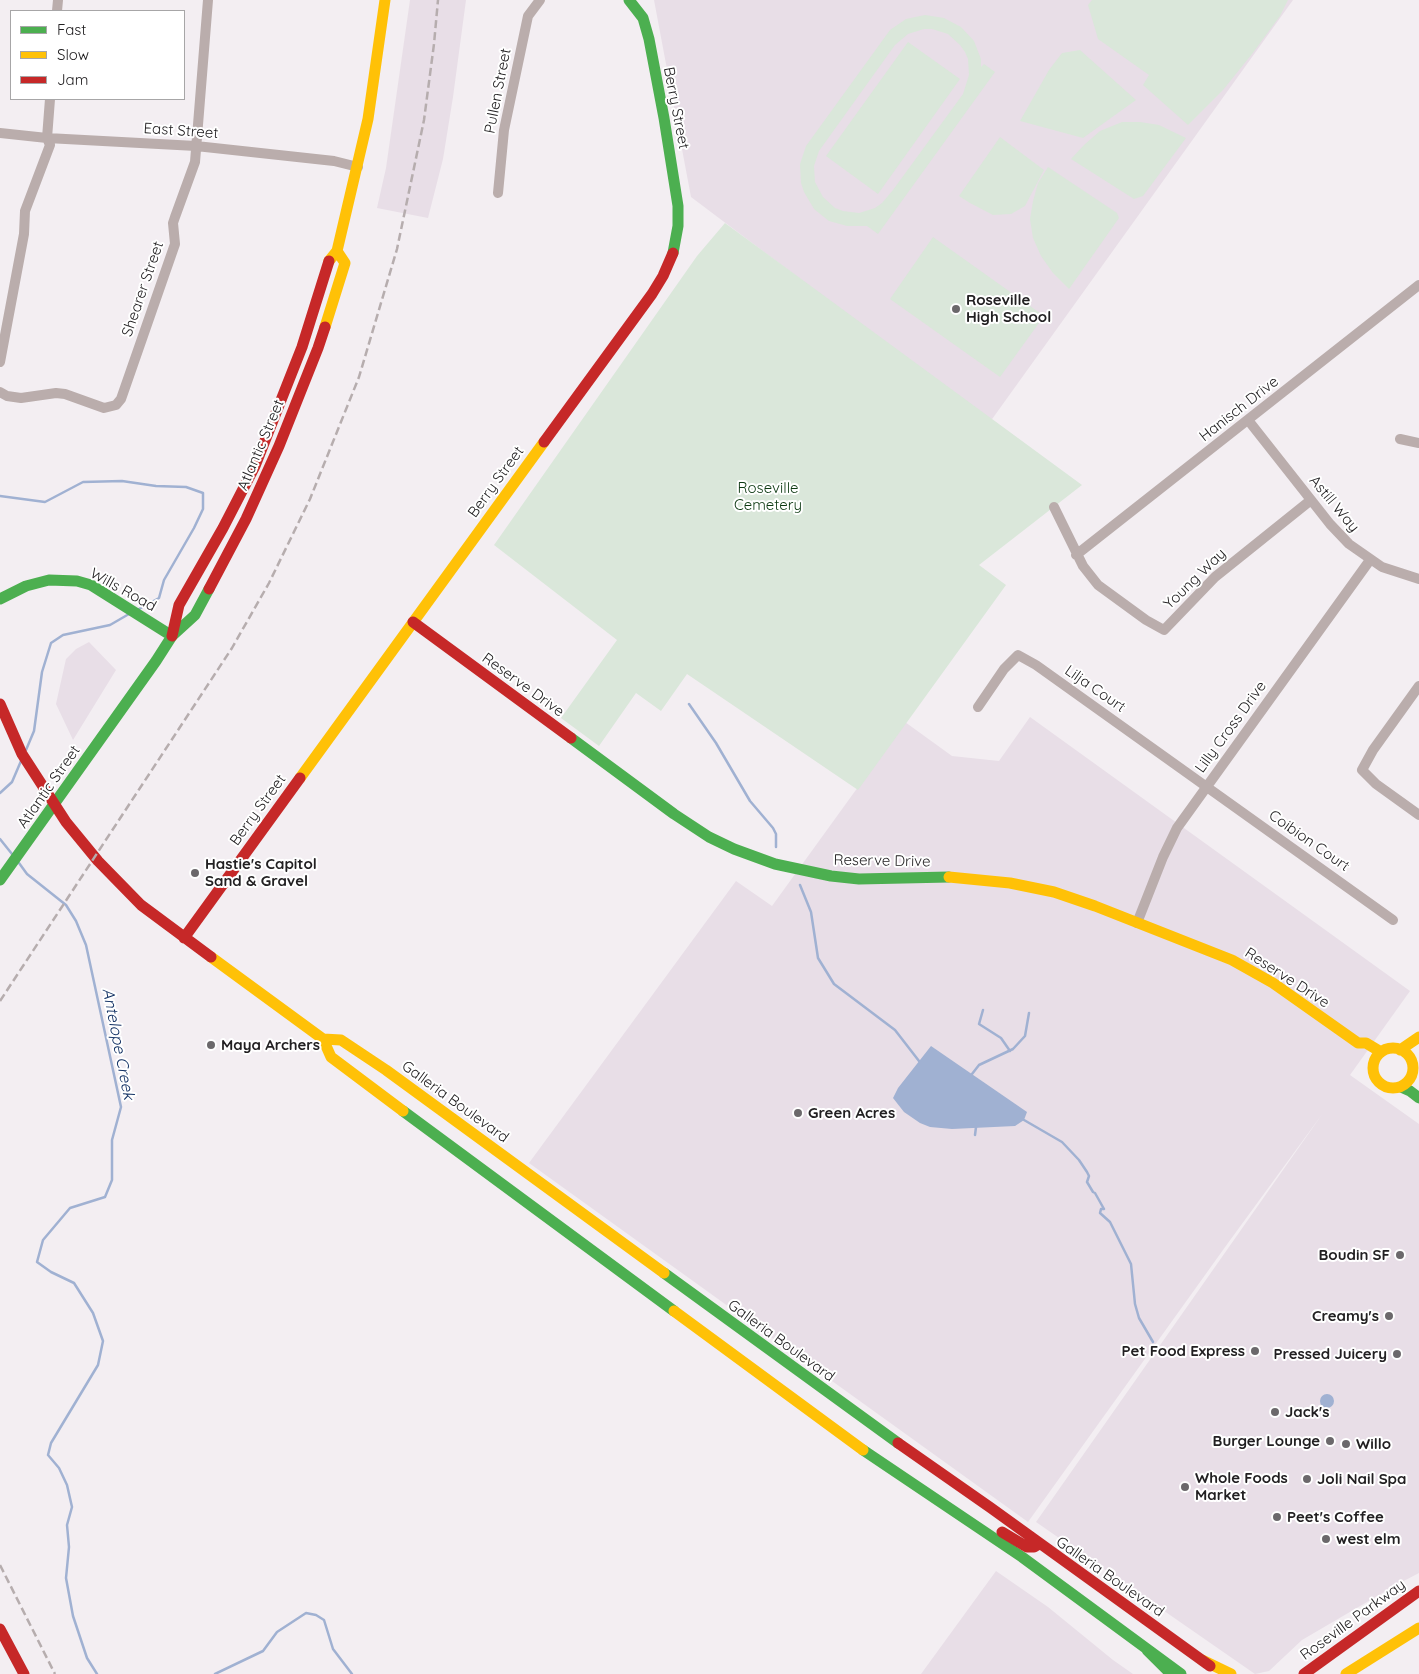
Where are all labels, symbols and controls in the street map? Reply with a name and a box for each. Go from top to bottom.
legend [10,10,185,100]
text: Fast [57,20,86,39]
text: Slow [57,45,89,64]
street label: Pullen Street [481,47,515,135]
street label: Berry Street [659,65,693,151]
text: Jam [57,70,88,89]
street label: East Street [143,119,219,143]
street label: Shearer Street [118,239,168,339]
place label: Roseville High School [966,291,1051,326]
marker: Roseville High School [950,303,962,315]
street label: Hanisch Drive [1196,373,1282,445]
street label: Atlantic Street [234,397,288,493]
street label: Berry Street [464,443,528,521]
street label: Astill Way [1305,472,1363,536]
park label: Roseville Cemetery [734,479,802,514]
street label: Young Way [1160,545,1230,613]
street label: Wills Road [87,564,159,616]
street label: Reserve Drive [478,649,568,721]
street label: Lilja Court [1061,662,1129,716]
street label: Lilly Cross Drive [1192,678,1270,776]
street label: Atlantic Street [14,742,84,832]
street label: Berry Street [226,771,290,849]
street label: Coibion Court [1265,807,1353,875]
street label: Reserve Drive [833,851,931,871]
place label: Hastie's Capitol Sand & Gravel [205,855,317,890]
marker: Hastie's Capitol Sand & Gravel [189,867,201,879]
street label: Reserve Drive [1241,944,1333,1012]
water label: Antelope Creek [98,987,138,1101]
place label: Maya Archers [221,1036,320,1054]
marker: Maya Archers [205,1039,217,1051]
street label: Galleria Boulevard [398,1057,512,1147]
place label: Green Acres [808,1104,895,1122]
marker: Green Acres [792,1107,804,1119]
place label: Boudin SF [1319,1246,1390,1264]
marker: Boudin SF [1394,1249,1406,1261]
street label: Galleria Boulevard [724,1296,838,1386]
place label: Creamy's [1312,1307,1379,1325]
marker: Creamy's [1383,1310,1395,1322]
place label: Pet Food Express [1122,1342,1245,1360]
marker: Pet Food Express [1249,1345,1261,1357]
place label: Pressed Juicery [1273,1345,1387,1363]
marker: Pressed Juicery [1391,1348,1403,1360]
place label: Jack's [1285,1403,1329,1421]
marker: Jack's [1269,1406,1281,1418]
place label: Burger Lounge [1213,1432,1320,1450]
marker: Burger Lounge [1324,1435,1336,1447]
place label: Willo [1356,1435,1391,1453]
marker: Willo [1340,1438,1352,1450]
place label: Whole Foods Market [1195,1469,1288,1504]
place label: Joli Nail Spa [1317,1470,1406,1488]
marker: Joli Nail Spa [1301,1473,1313,1485]
marker: Whole Foods Market [1179,1481,1191,1493]
place label: Peet's Coffee [1287,1508,1384,1526]
marker: Peet's Coffee [1271,1511,1283,1523]
place label: west elm [1336,1530,1401,1548]
street label: Galleria Boulevard [1053,1533,1167,1621]
marker: west elm [1320,1533,1332,1545]
street label: Roseville Parkway [1297,1576,1409,1664]

